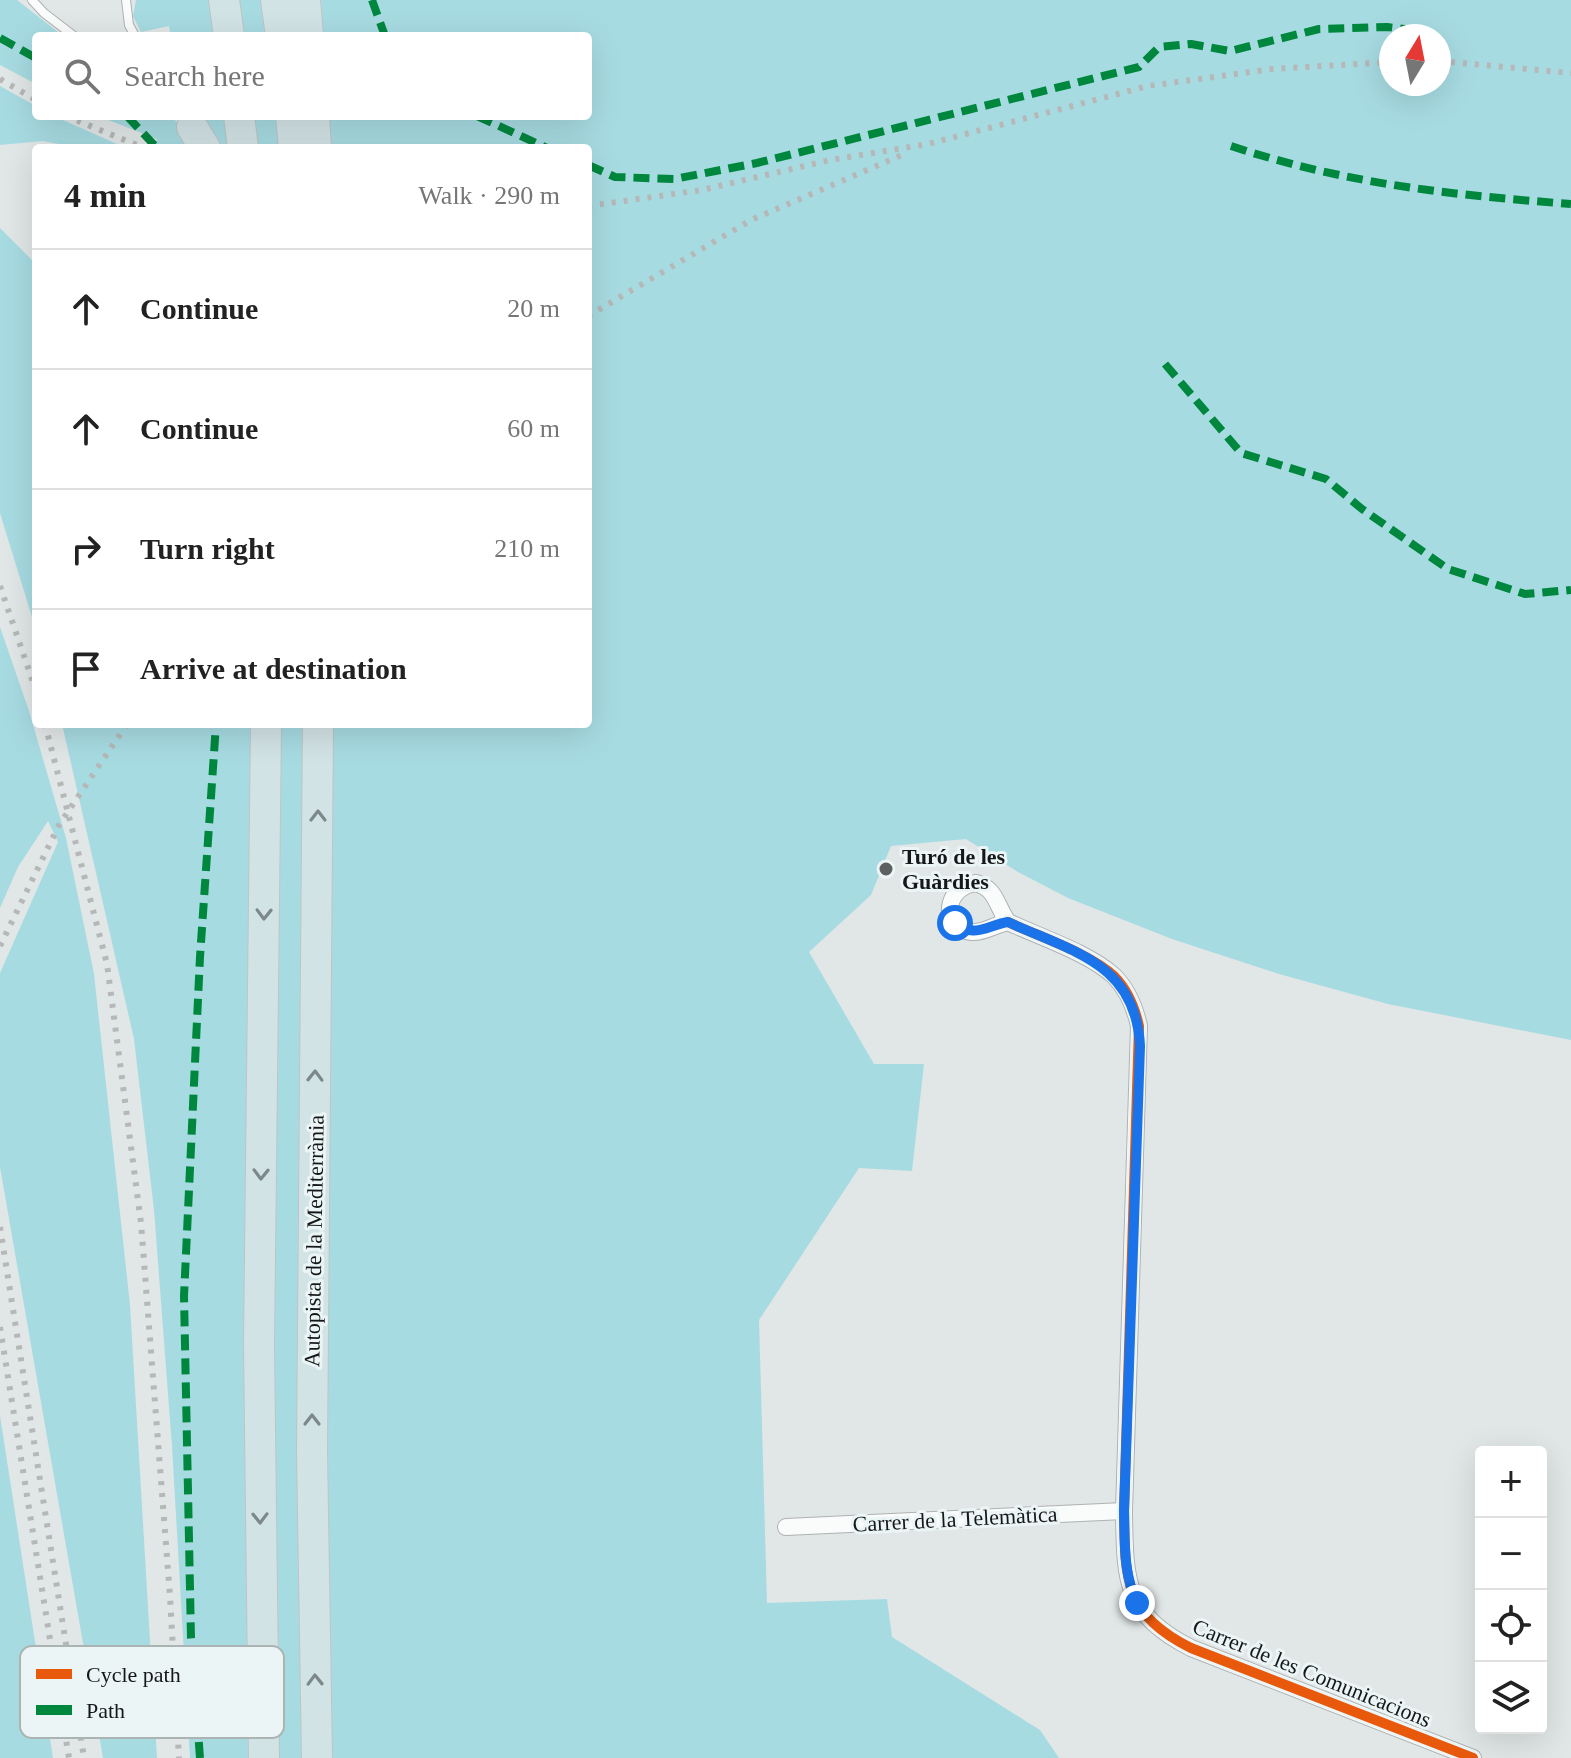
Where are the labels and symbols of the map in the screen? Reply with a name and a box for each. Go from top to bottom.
north arrow [1379,24,1451,96]
one-way arrow [309,809,327,822]
place label: Turó de les Guàrdies [902,844,1006,894]
marker: Turó de les Guàrdies [877,860,895,878]
route start [937,905,973,941]
one-way arrow [255,908,273,921]
one-way arrow [306,1069,324,1082]
street label: Autopista de la Mediterrània [299,1114,329,1367]
one-way arrow [252,1168,269,1181]
one-way arrow [303,1413,321,1426]
street label: Carrer de la Telemàtica [852,1501,1058,1537]
one-way arrow [251,1512,269,1525]
route end [1119,1585,1155,1621]
street label: Carrer de les Comunicacions [1189,1614,1435,1732]
legend [20,1646,284,1738]
text: Cycle path [86,1662,181,1687]
one-way arrow [306,1673,323,1686]
text: Path [86,1698,125,1723]

